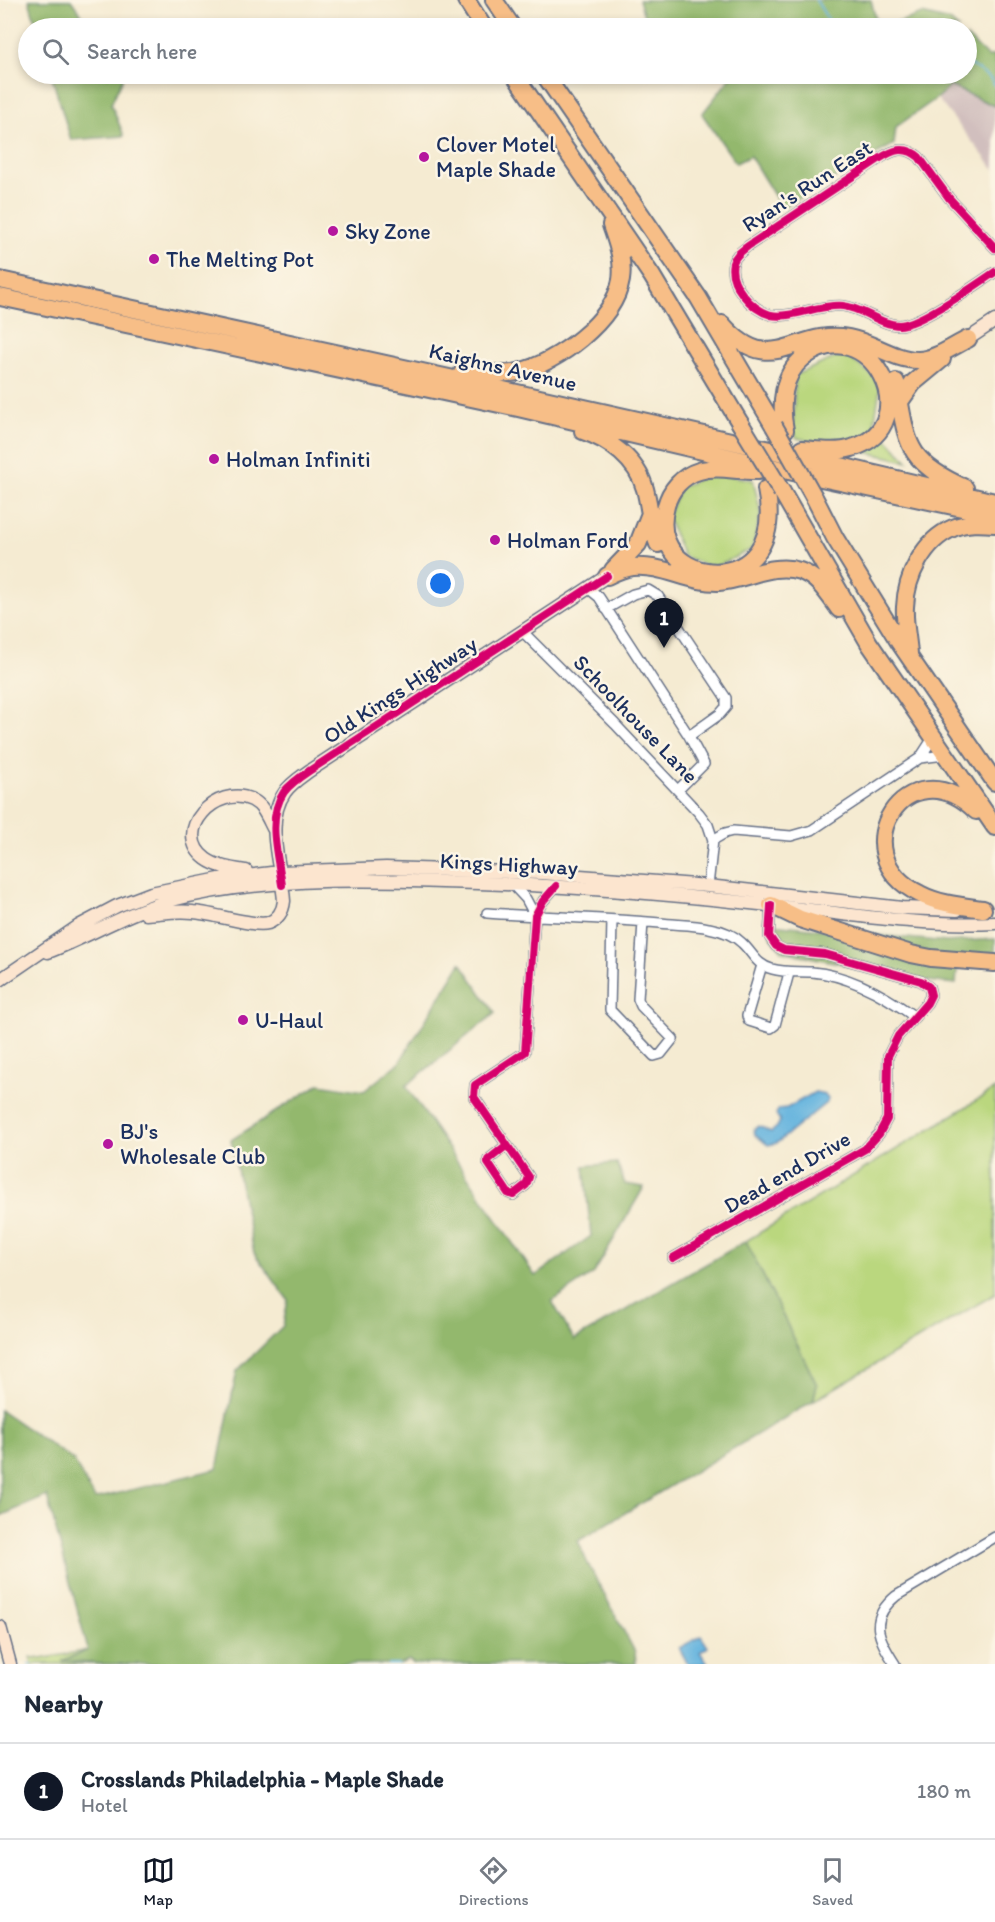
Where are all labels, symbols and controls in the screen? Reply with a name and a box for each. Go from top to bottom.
search box [18,18,977,84]
icon: search [39,35,72,68]
text: Search here [87,38,197,65]
place label: Clover Motel Maple Shade [436,131,556,183]
street label: Ryan's Run East [737,134,877,238]
marker: Clover Motel Maple Shade [417,150,431,164]
place label: Sky Zone [345,218,431,245]
marker: Sky Zone [326,224,340,238]
place label: The Melting Pot [166,246,314,273]
marker: The Melting Pot [147,252,161,266]
street label: Kaighns Avenue [427,337,579,397]
place label: Holman Infiniti [226,446,371,473]
marker: Holman Infiniti [207,452,221,466]
place label: Holman Ford [507,527,629,554]
marker: Holman Ford [488,533,502,547]
your location [426,569,455,598]
pin: 1 [644,598,684,648]
street label: Old Kings Highway [318,630,482,750]
street label: Schoolhouse Lane [568,649,704,789]
street label: Kings Highway [439,847,579,881]
place label: U-Haul [255,1007,323,1034]
marker: U-Haul [236,1013,250,1027]
place label: BJ's Wholesale Club [120,1118,265,1170]
street label: Dead end Drive [719,1125,855,1219]
marker: BJ's Wholesale Club [101,1137,115,1151]
text: Nearby [24,1687,103,1719]
text: Crosslands Philadelphia - Maple Shade [81,1766,444,1793]
text: 1 [39,1779,48,1803]
text: 180 m [917,1779,971,1803]
text: Hotel [81,1793,128,1817]
tab: Map [142,1854,175,1909]
tab: Directions [458,1854,529,1909]
tab: Saved [812,1854,853,1909]

